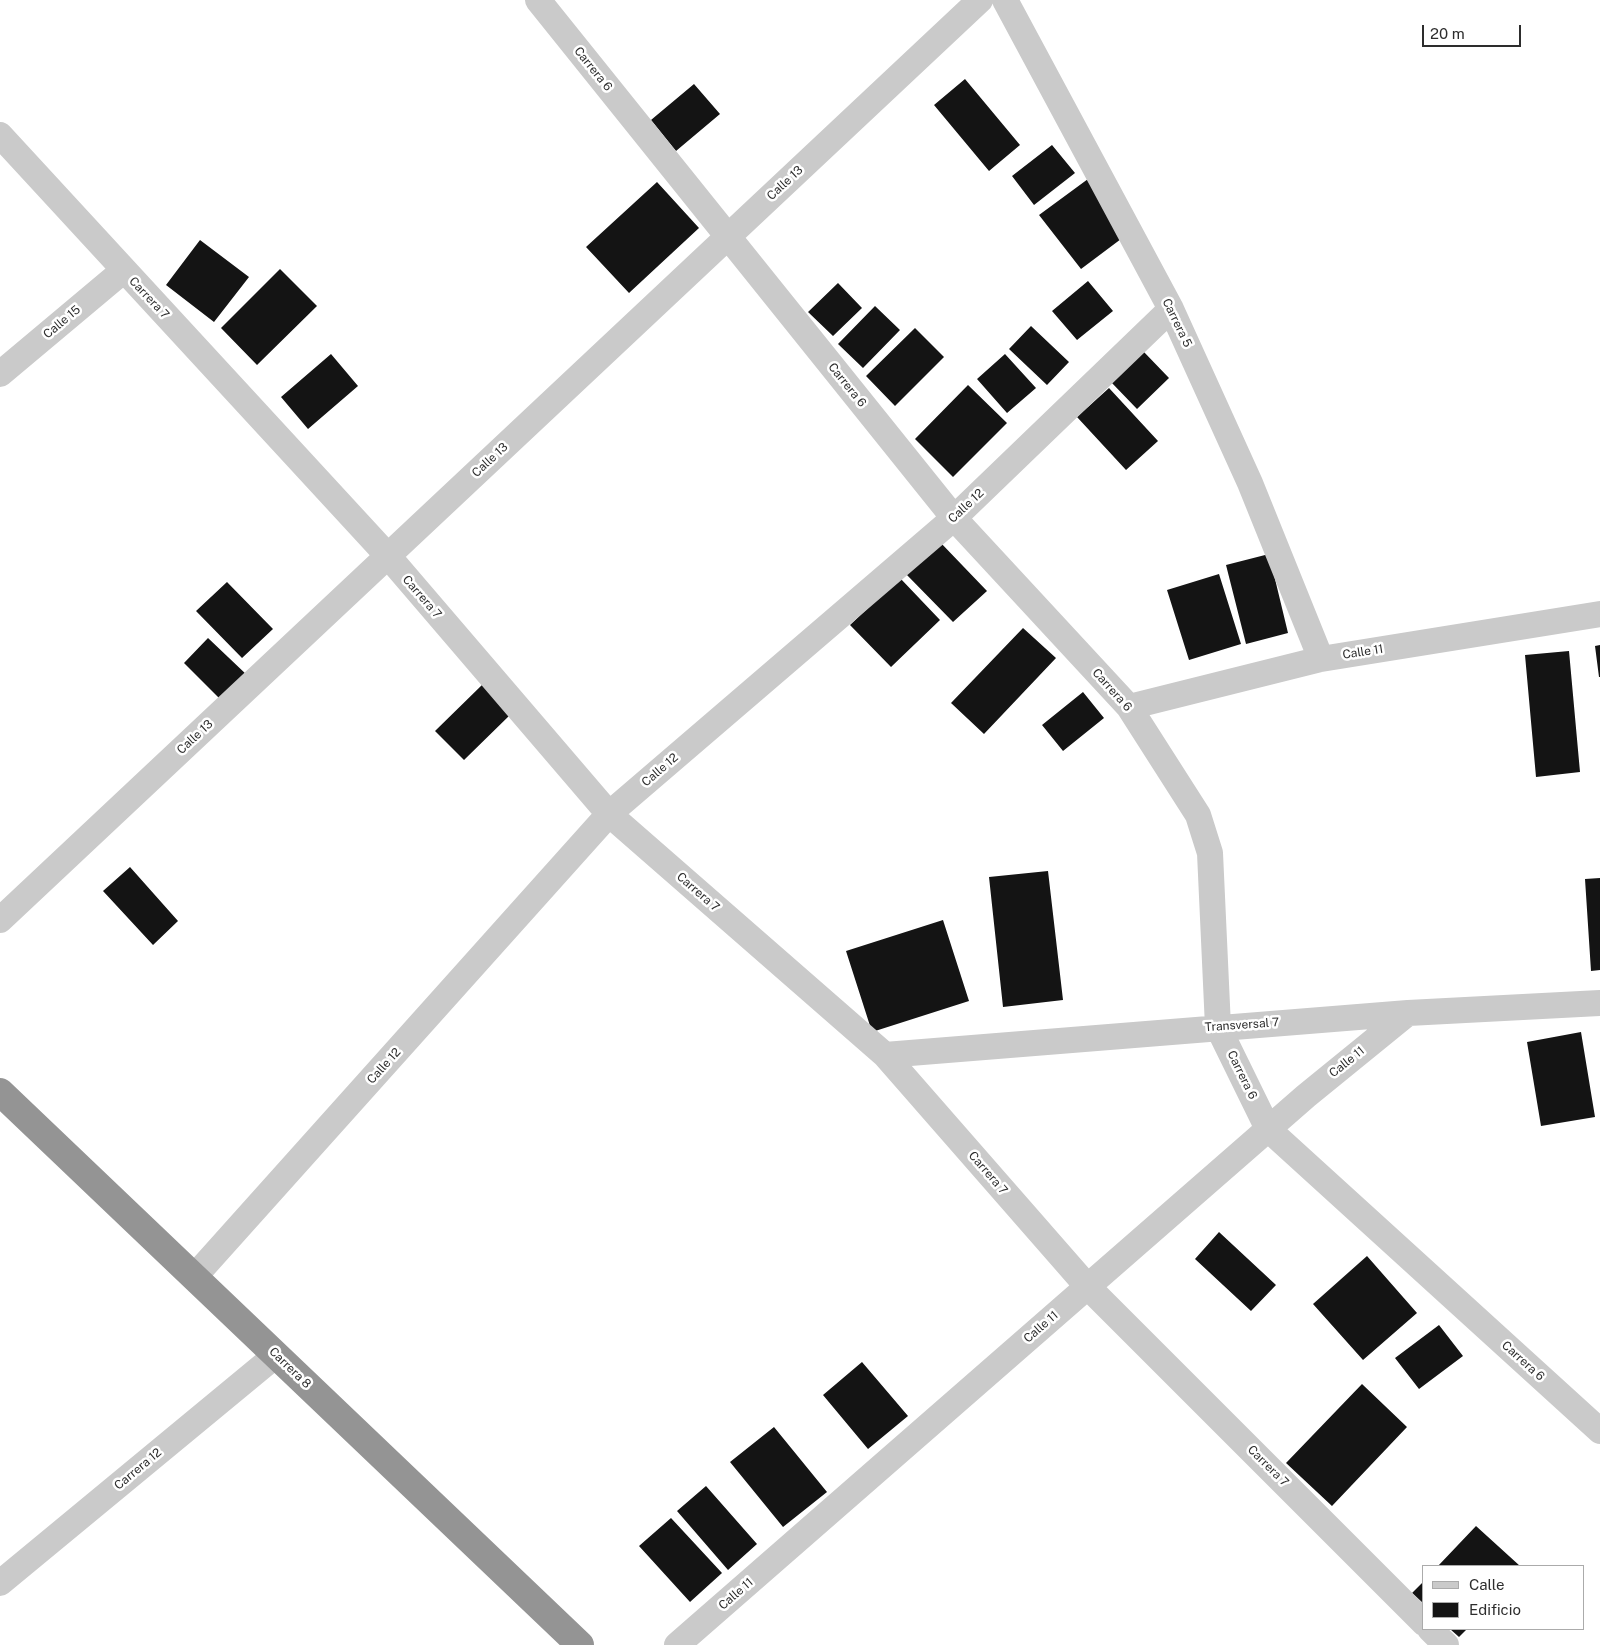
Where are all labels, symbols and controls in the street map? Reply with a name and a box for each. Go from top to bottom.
scale bar [1425,15,1524,47]
text: 20 m [1430,25,1465,42]
street label: Carrera 6 [571,44,615,94]
street label: Calle 13 [764,163,806,203]
street label: Carrera 7 [126,274,172,322]
street label: Carrera 5 [1159,296,1195,350]
street label: Calle 15 [41,302,83,342]
street label: Carrera 6 [825,360,869,410]
street label: Calle 13 [469,440,511,480]
street label: Calle 12 [945,486,987,526]
street label: Carrera 7 [399,573,445,621]
street label: Calle 11 [1342,642,1384,662]
street label: Carrera 6 [1089,666,1135,714]
street label: Calle 13 [174,717,216,757]
street label: Calle 12 [639,750,681,790]
street label: Carrera 7 [674,869,722,915]
street label: Transversal 7 [1204,1015,1280,1035]
street label: Calle 11 [1327,1043,1367,1081]
street label: Calle 12 [364,1045,404,1087]
street label: Carrera 6 [1224,1048,1260,1102]
street label: Carrera 7 [965,1149,1011,1197]
street label: Calle 11 [1021,1308,1061,1346]
street label: Carrera 6 [1499,1338,1547,1384]
street label: Carrera 8 [266,1345,314,1391]
street label: Carrera 7 [1244,1442,1292,1490]
street label: Carrera 12 [112,1445,164,1493]
legend [1422,1565,1585,1630]
street label: Calle 11 [716,1575,756,1613]
text: Calle [1469,1576,1505,1593]
text: Edificio [1469,1601,1521,1618]

